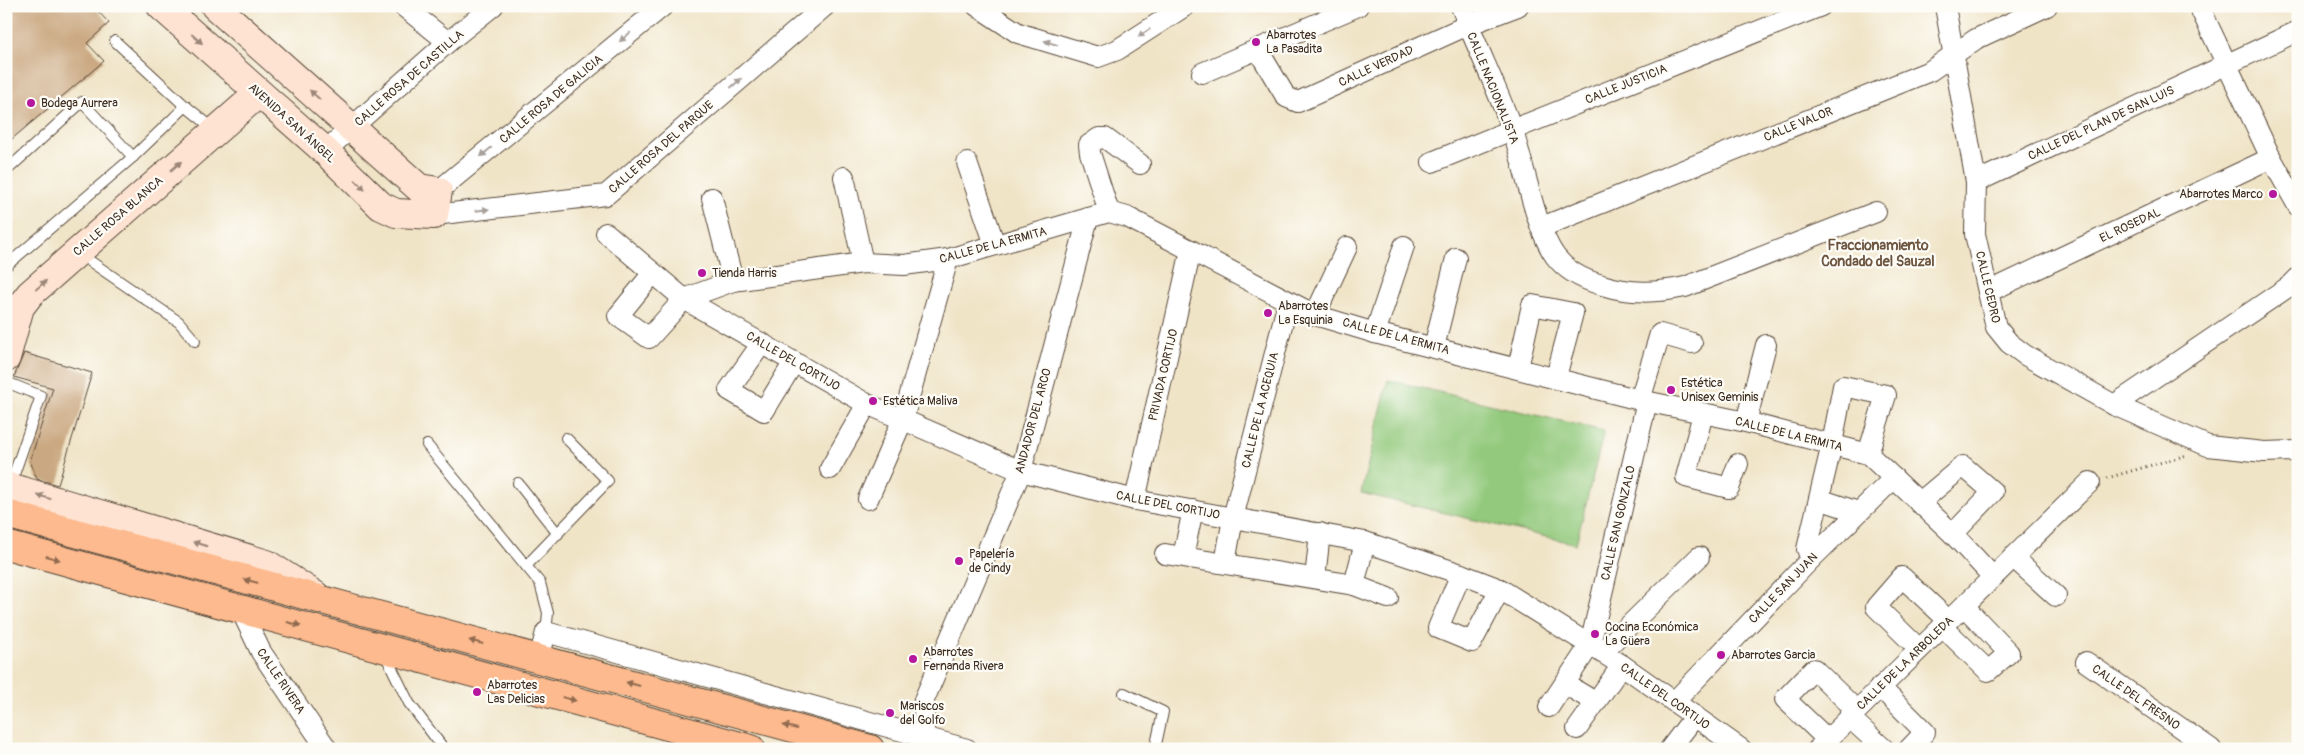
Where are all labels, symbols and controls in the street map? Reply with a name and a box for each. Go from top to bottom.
street label: CALLE ROSA DE CASTILLA [352,27,467,130]
one-way arrow [1138,28,1151,38]
place label: Abarrotes La Pasadita [1266,28,1322,57]
street label: CALLE NACIONALISTA [1463,30,1522,146]
one-way arrow [619,32,632,43]
one-way arrow [191,33,204,44]
marker: Abarrotes La Pasadita [1250,36,1262,48]
one-way arrow [1043,39,1058,47]
street label: CALLE VERDAD [1336,42,1416,90]
street label: CALLE ROSA DE GALICIA [497,52,606,147]
street label: CALLE JUSTICIA [1583,61,1669,108]
one-way arrow [730,78,742,89]
street label: AVENIDA SAN ÁNGEL [245,80,339,167]
street label: CALLE DEL PLAN DE SAN LUIS [2026,83,2177,164]
one-way arrow [309,90,322,101]
place label: Bodega Aurrera [41,96,118,111]
marker: Bodega Aurrera [25,97,37,109]
street label: CALLE ROSA DEL PARQUE [606,98,717,197]
street label: CALLE VALOR [1762,104,1835,145]
one-way arrow [480,146,493,157]
one-way arrow [169,160,182,171]
street label: CALLE ROSA BLANCA [70,173,166,259]
one-way arrow [353,179,365,191]
place label: Abarrotes Marco [2179,187,2264,202]
marker: Abarrotes Marco [2267,188,2279,200]
street label: EL ROSEDAL [2097,205,2163,246]
one-way arrow [474,206,490,214]
street label: CALLE DE LA ERMITA [938,224,1049,267]
district label: Fraccionamiento Condado del Sauzal [1821,237,1935,270]
street label: CALLE CEDRO [1972,250,2003,325]
place label: Tienda Harris [712,266,777,281]
marker: Tienda Harris [696,267,708,279]
one-way arrow [34,279,47,290]
place label: Abarrotes La Esquinia [1278,299,1333,328]
marker: Abarrotes La Esquinia [1262,307,1274,319]
street label: CALLE DE LA ERMITA [1341,315,1451,358]
street label: PRIVADA CORTIJO [1146,327,1181,423]
street label: CALLE DEL CORTIJO [743,329,843,395]
street label: CALLE DE LA ACEQUIA [1239,350,1282,470]
street label: ANDADOR DEL ARCO [1012,367,1055,475]
place label: Estética Unisex Geminis [1681,376,1759,405]
marker: Estética Unisex Geminis [1665,384,1677,396]
place label: Estética Maliva [883,394,958,409]
marker: Estética Maliva [867,395,879,407]
street label: CALLE DE LA ERMITA [1734,414,1844,455]
street label: CALLE SAN GONZALO [1598,464,1639,582]
street label: CALLE DEL CORTIJO [1115,488,1222,523]
one-way arrow [37,493,52,501]
one-way arrow [192,540,207,548]
place label: Papelería de Cindy [969,547,1015,576]
street label: CALLE SAN JUAN [1746,550,1821,627]
one-way arrow [46,554,61,562]
marker: Papelería de Cindy [953,555,965,567]
one-way arrow [244,576,259,584]
street label: CALLE DE LA ARBOLEDA [1854,613,1957,713]
place label: Cocina Económica La Güera [1605,620,1699,649]
one-way arrow [287,621,302,629]
marker: Cocina Económica La Güera [1589,628,1601,640]
one-way arrow [468,637,483,645]
place label: Abarrotes Fernanda Rivera [923,645,1004,674]
street label: CALLE RIVERA [253,646,308,717]
place label: Abarrotes Garcia [1731,648,1816,663]
marker: Abarrotes Garcia [1715,649,1727,661]
marker: Abarrotes Fernanda Rivera [907,653,919,665]
street label: CALLE DEL CORTIJO [1617,660,1713,733]
street label: CALLE DEL FRESNO [2089,661,2183,734]
place label: Abarrotes Las Delicias [487,678,546,707]
one-way arrow [625,680,640,688]
marker: Abarrotes Las Delicias [471,686,483,698]
one-way arrow [562,696,577,704]
place label: Mariscos del Golfo [900,699,946,728]
marker: Mariscos del Golfo [884,707,896,719]
one-way arrow [782,722,797,730]

